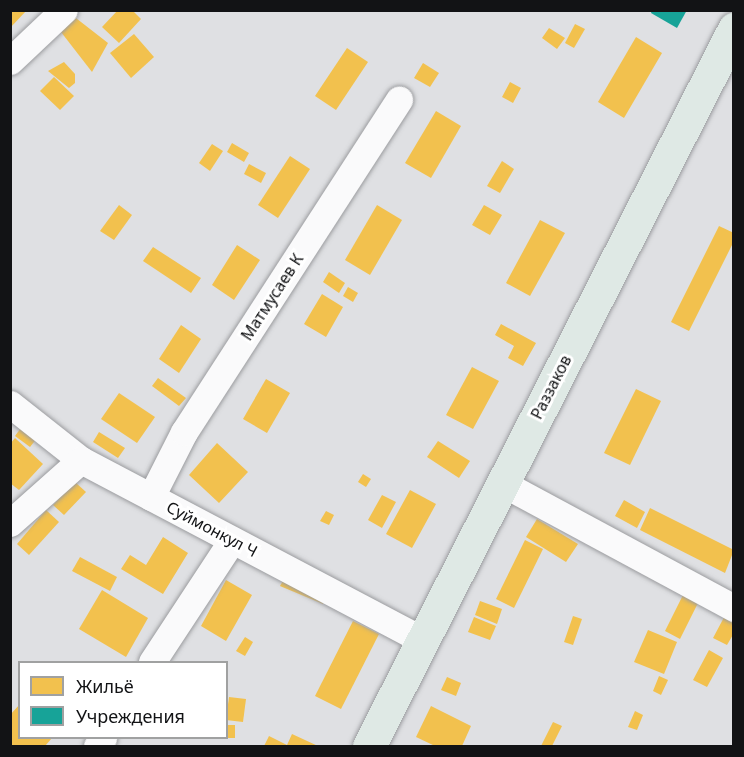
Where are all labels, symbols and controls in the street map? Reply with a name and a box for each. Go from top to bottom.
street label: Матмусаев К [237,250,307,344]
street label: Раззаков [527,352,575,422]
street label: Суймонкул Ч [163,497,261,561]
legend [18,661,228,739]
text: Жильё [76,674,134,698]
text: Учреждения [76,704,185,728]

